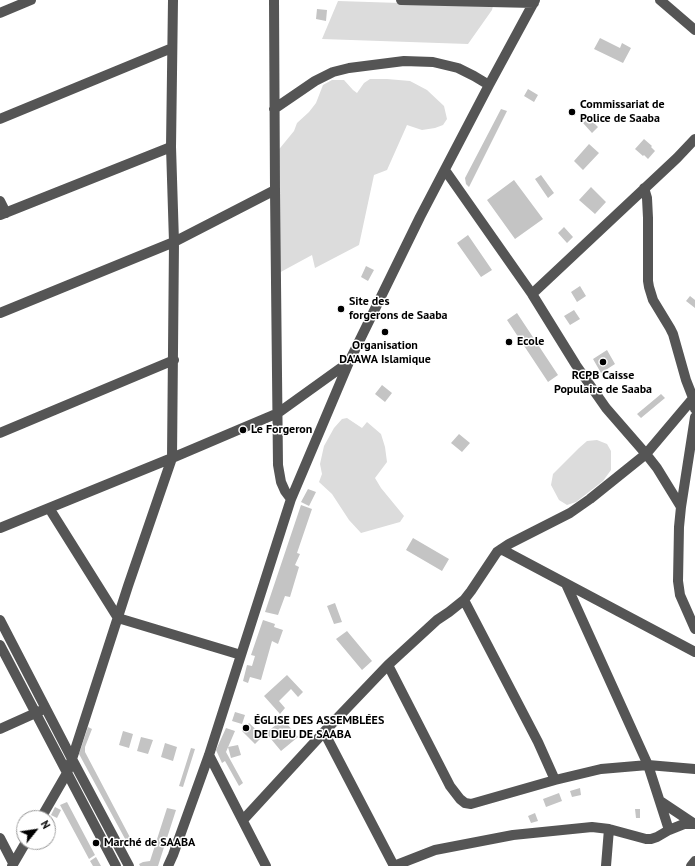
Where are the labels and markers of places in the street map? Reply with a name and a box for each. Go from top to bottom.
place label: Commissariat de Police de Saaba [580,98,665,126]
marker: Commissariat de Police de Saaba [567,107,577,117]
place label: Site des forgerons de Saaba [349,295,448,323]
marker: Site des forgerons de Saaba [336,304,346,314]
marker: Organisation DA'AWA Islamique [380,327,390,337]
place label: Ecole [517,335,544,349]
marker: Ecole [504,337,514,347]
place label: Organisation DA'AWA Islamique [339,339,431,367]
marker: RCPB Caisse Populaire de Saaba [598,357,608,367]
place label: RCPB Caisse Populaire de Saaba [554,369,652,397]
place label: Le Forgeron [251,423,312,437]
marker: Le Forgeron [238,425,248,435]
place label: ÉGLISE DES ASSEMBLÉES DE DIEU DE SAABA [254,714,384,742]
marker: ÉGLISE DES ASSEMBLÉES DE DIEU DE SAABA [241,723,251,733]
place label: Marché de SAABA [104,836,195,850]
marker: Marché de SAABA [91,838,101,848]

